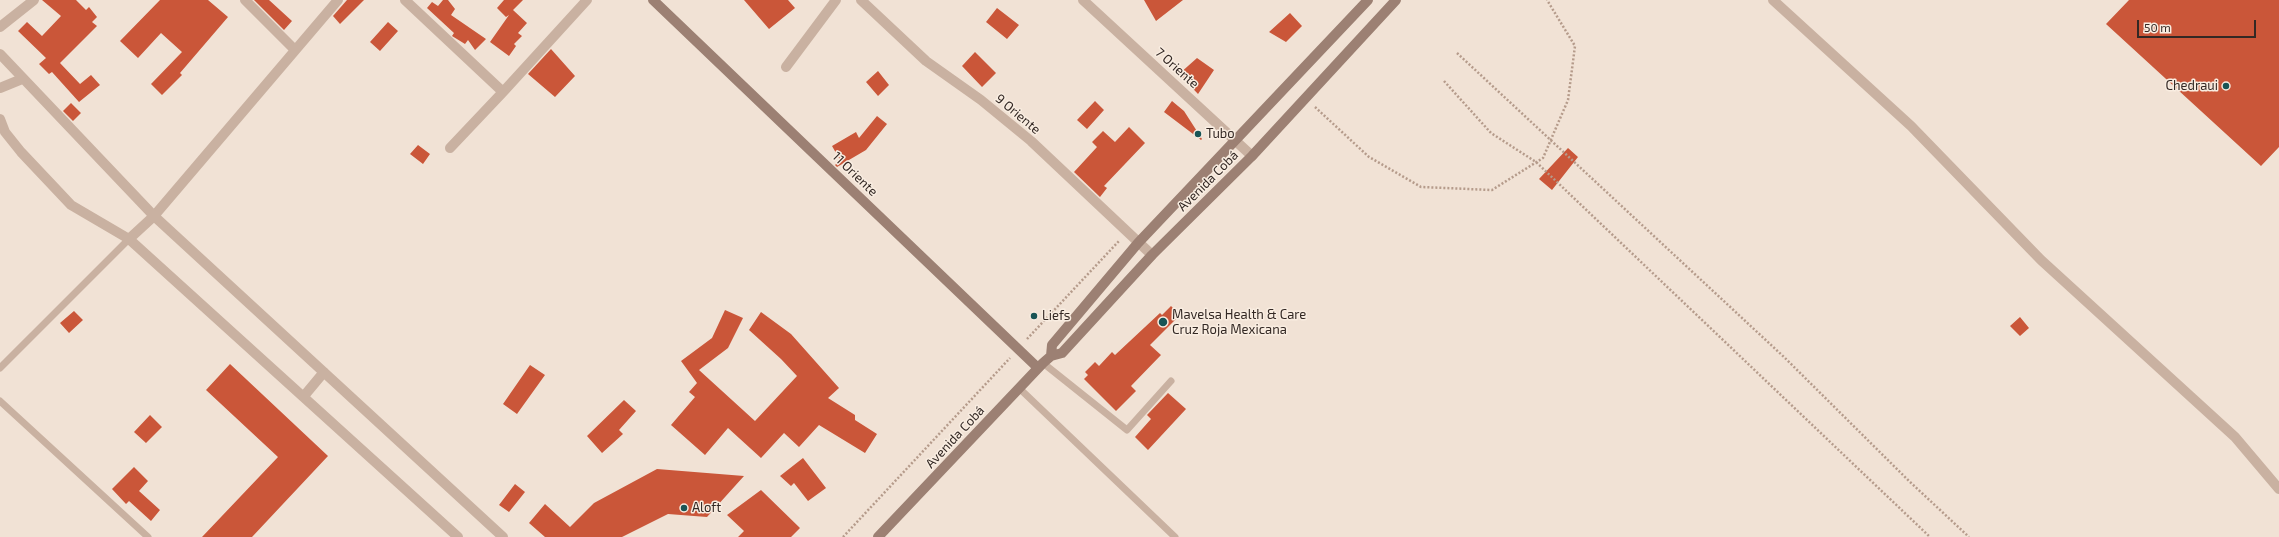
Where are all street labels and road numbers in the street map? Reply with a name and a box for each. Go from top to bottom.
street label: 7 Oriente [1152,44,1202,92]
street label: 9 Oriente [992,91,1044,137]
street label: Avenida Cobá [1174,147,1242,215]
street label: 11 Oriente [829,149,881,199]
street label: Avenida Cobá [922,403,988,471]

